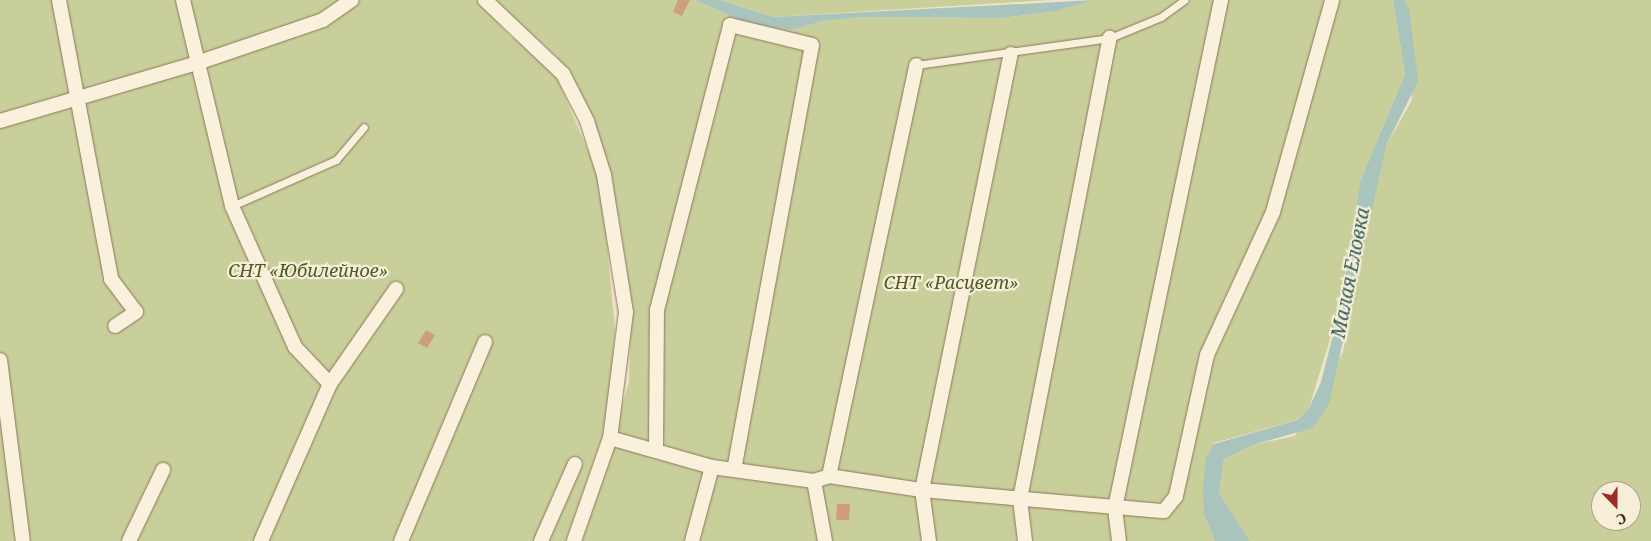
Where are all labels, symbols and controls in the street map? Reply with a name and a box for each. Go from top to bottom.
water label: Малая Еловка [1327,206,1375,340]
park label: СНТ «Юбилейное» [228,259,388,281]
park label: СНТ «Расцвет» [883,271,1019,293]
north arrow [1591,481,1641,531]
text: С [1614,509,1629,530]

